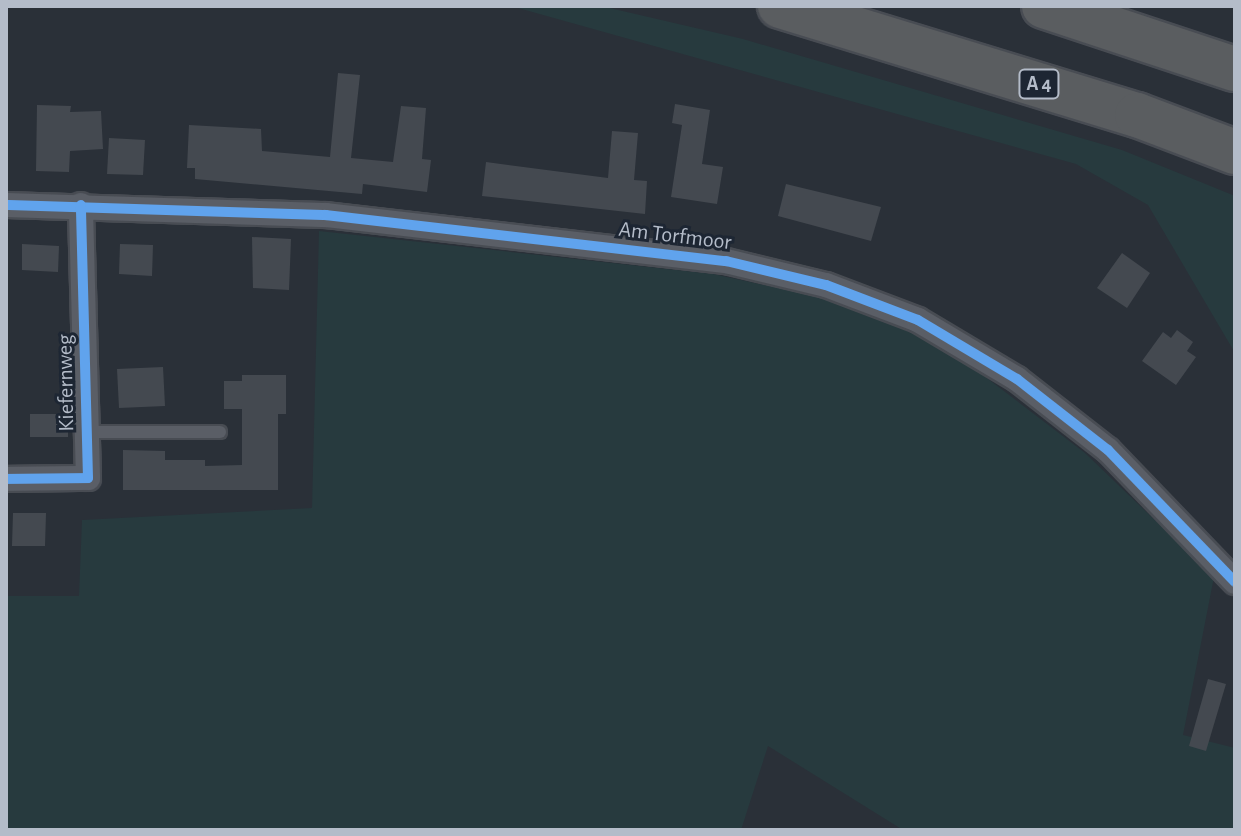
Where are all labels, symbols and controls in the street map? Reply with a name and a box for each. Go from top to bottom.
road number: A 4 [1017,68,1061,100]
street label: Am Torfmoor [617,216,733,256]
street label: Kiefernweg [52,334,80,432]

